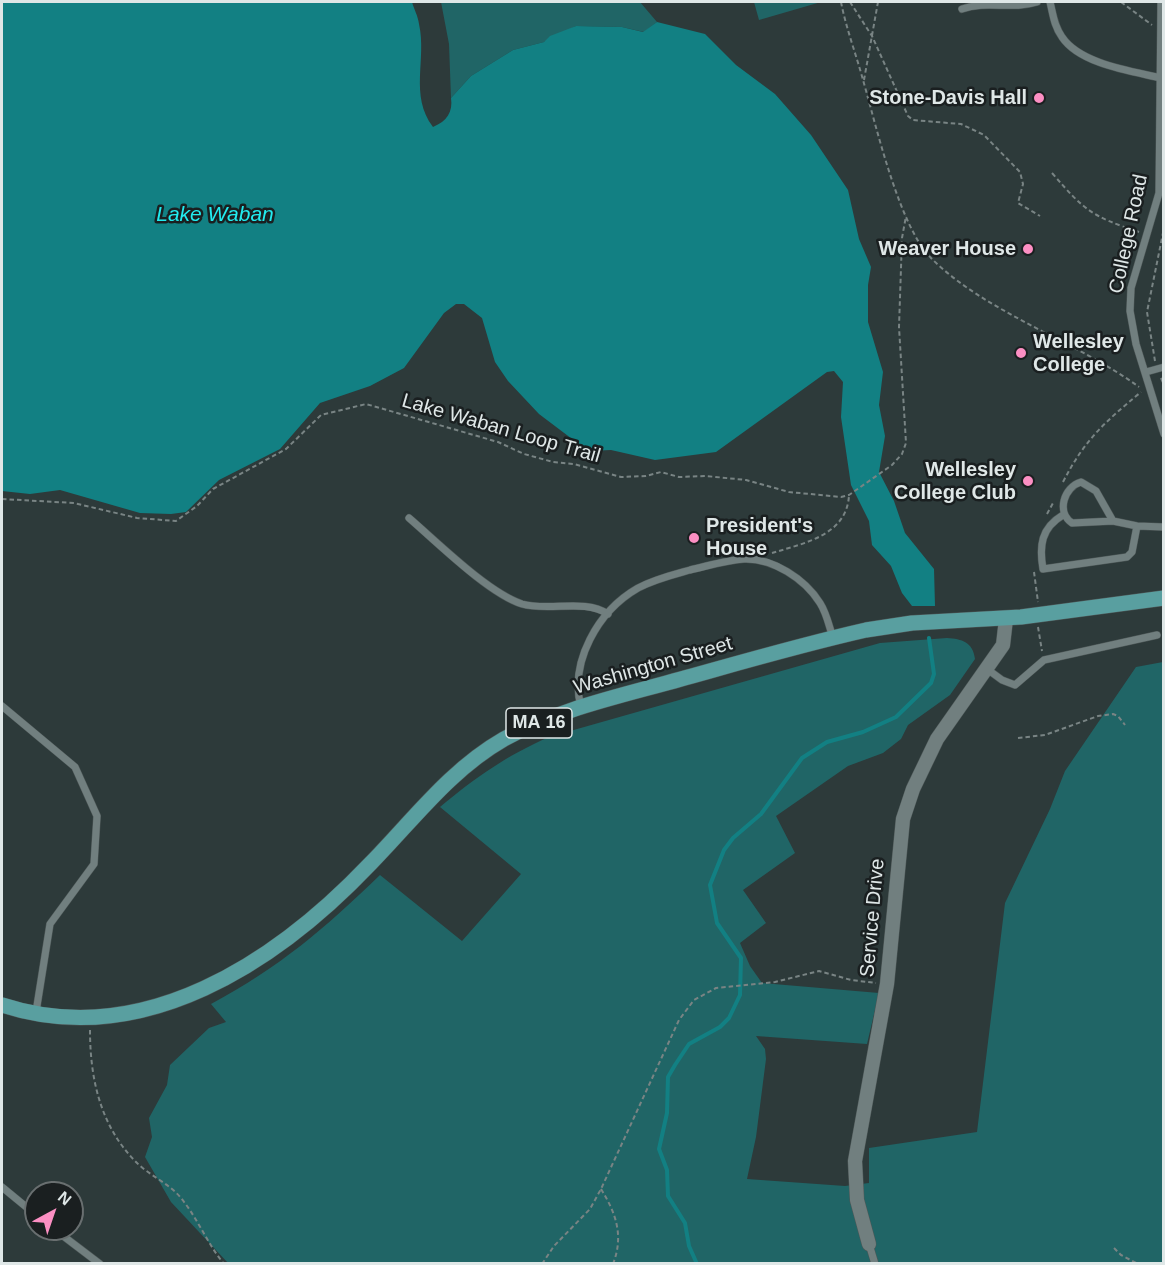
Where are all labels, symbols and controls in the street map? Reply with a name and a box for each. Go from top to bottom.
place label: Stone-Davis Hall [869,86,1027,110]
marker: Stone-Davis Hall [1032,91,1046,105]
street label: College Road [1105,172,1153,296]
water label: Lake Waban [156,202,274,228]
place label: Weaver House [879,237,1016,261]
marker: Weaver House [1021,242,1035,256]
place label: Wellesley College [1033,330,1124,377]
marker: Wellesley College [1014,346,1028,360]
street label: Lake Waban Loop Trail [399,389,603,469]
place label: Wellesley College Club [894,458,1016,505]
marker: Wellesley College Club [1021,474,1035,488]
place label: President's House [706,514,813,561]
marker: President's House [687,531,701,545]
street label: Washington Street [571,632,735,700]
road number: MA 16 [506,708,572,738]
street label: Service Drive [856,858,890,978]
north arrow [24,1181,84,1241]
text: N [55,1188,74,1209]

